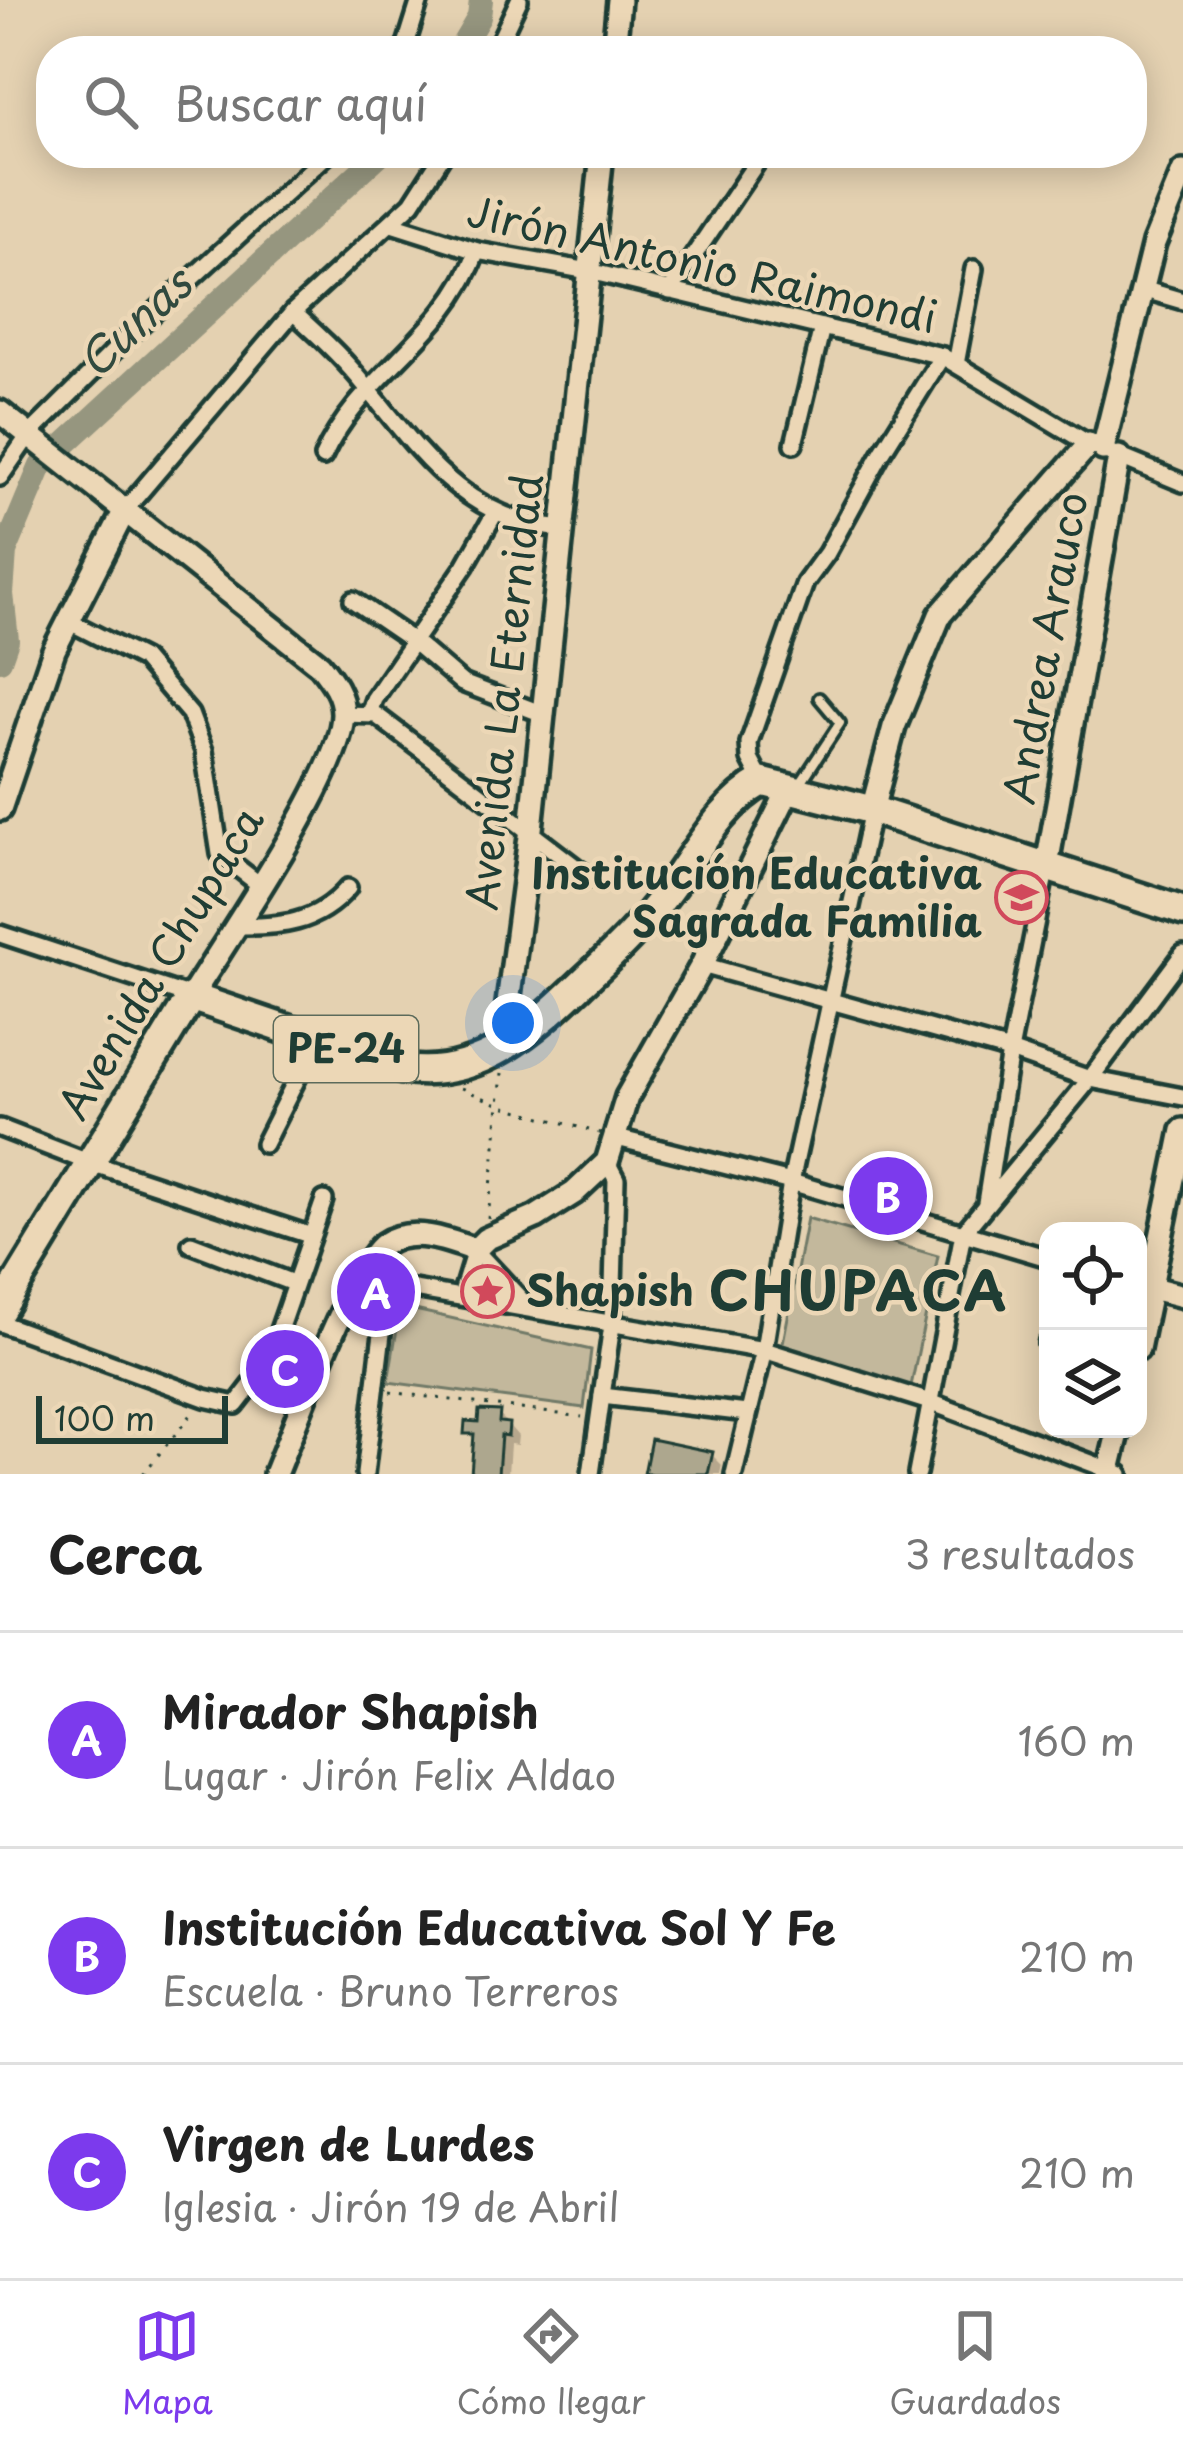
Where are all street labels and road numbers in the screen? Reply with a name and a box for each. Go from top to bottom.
street label: Jirón Antonio Raimondi [462,178,944,347]
street label: Avenida La Eternidad [448,471,557,913]
street label: Andrea Arauco [985,487,1102,808]
street label: Avenida Chupaca [40,793,277,1130]
road number: PE-24 [274,1016,418,1082]

